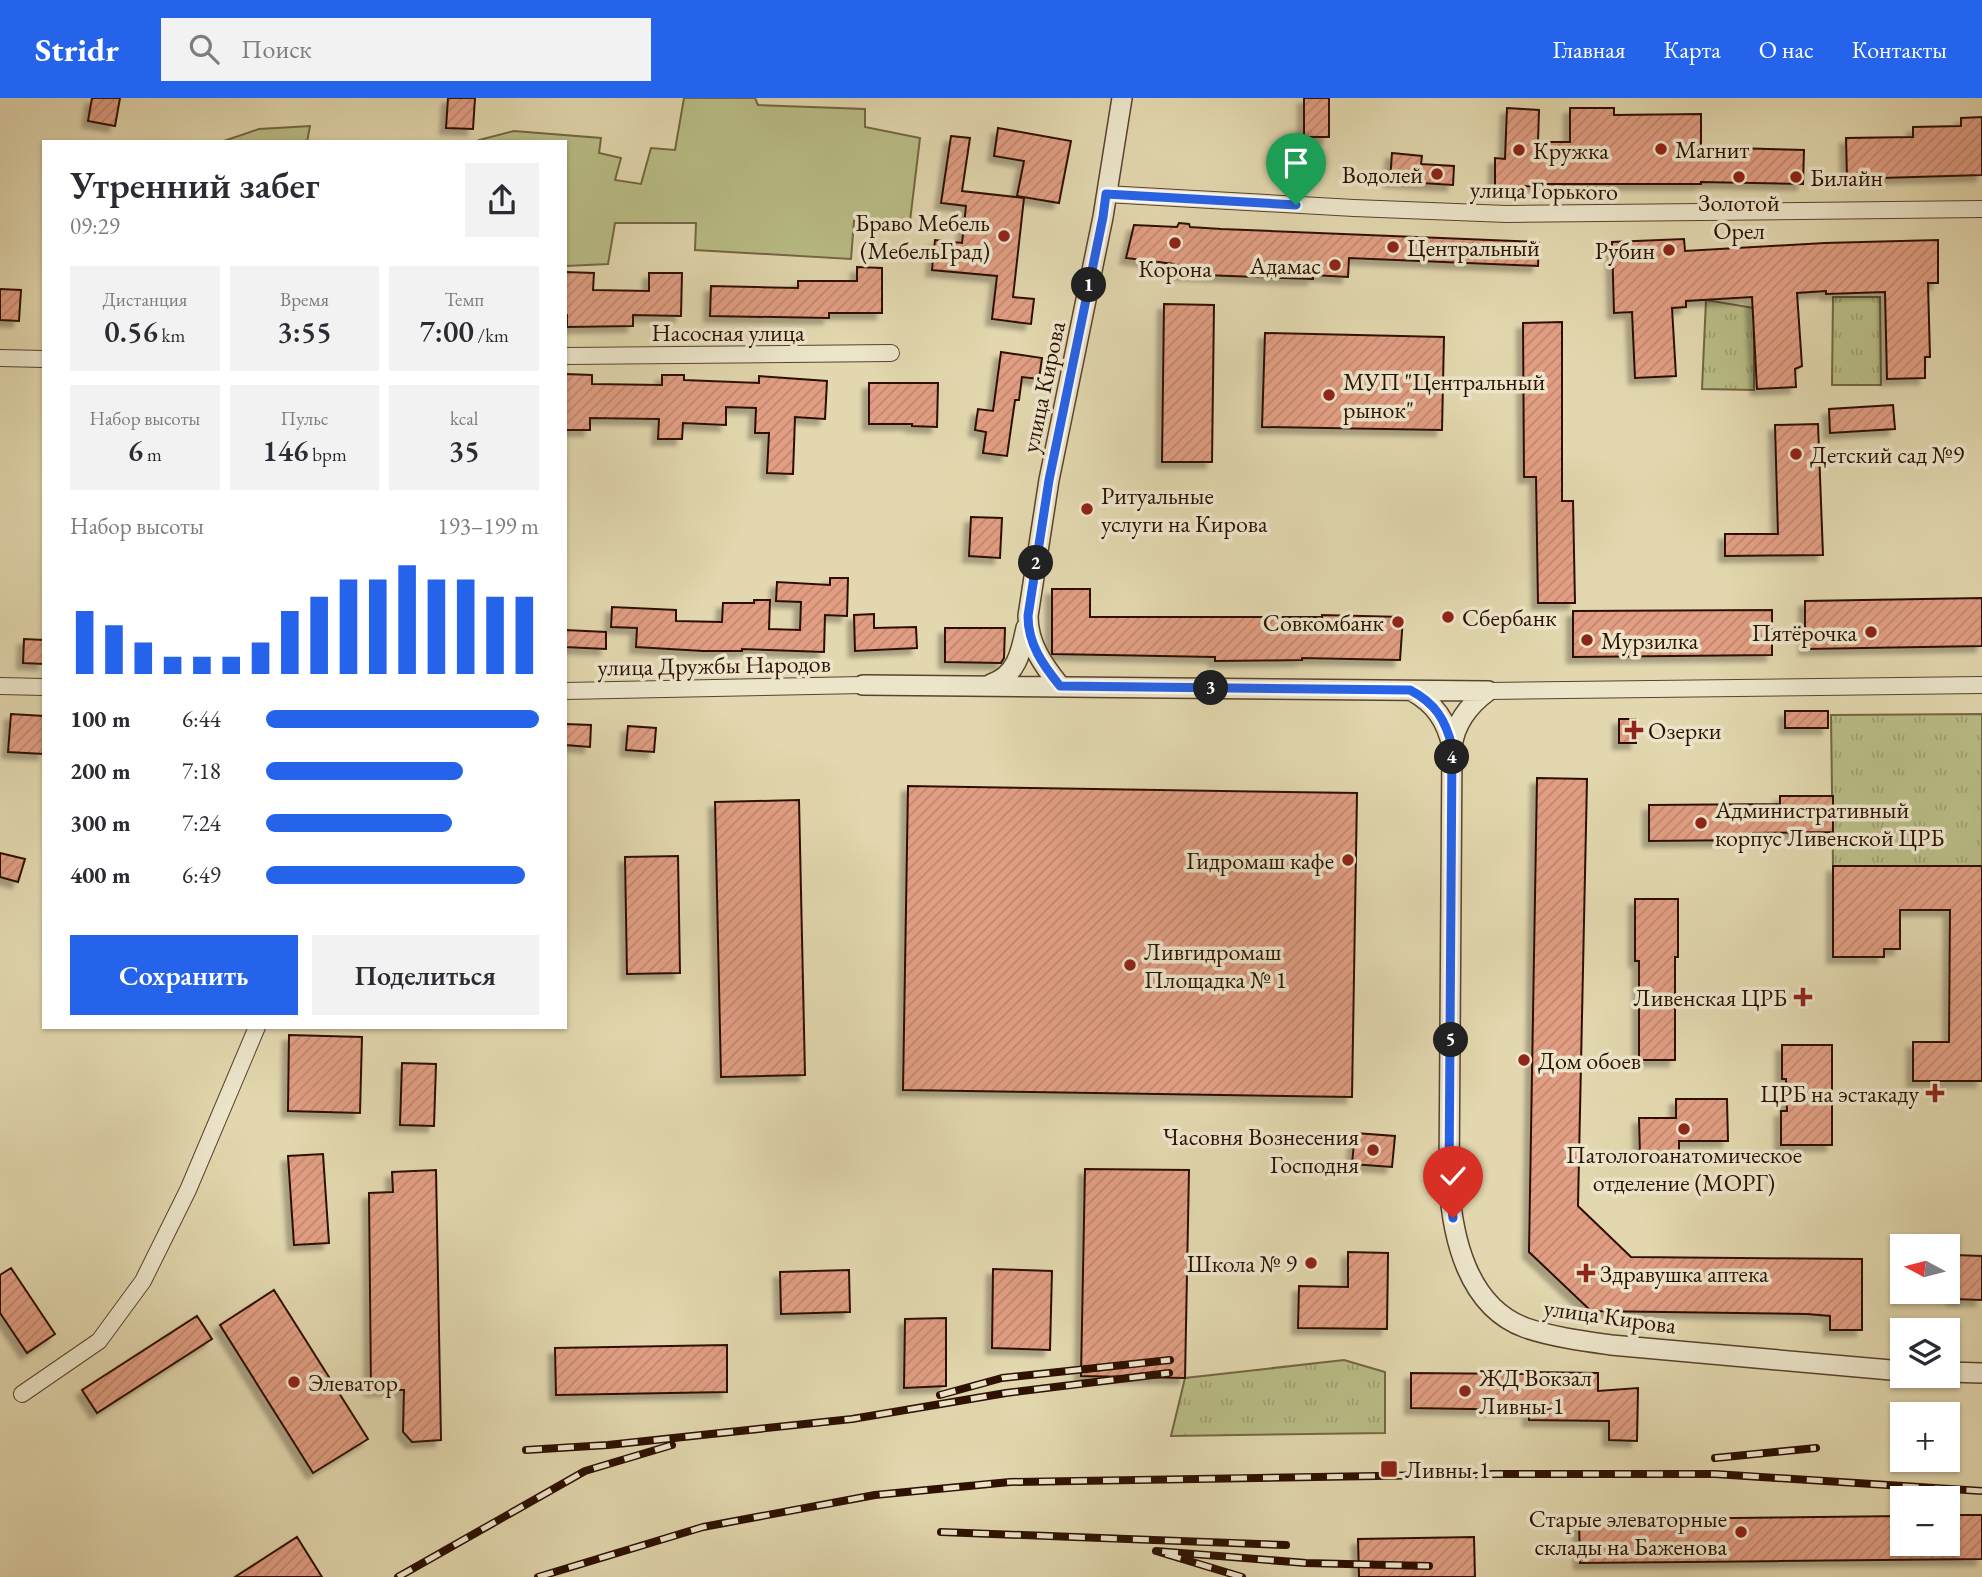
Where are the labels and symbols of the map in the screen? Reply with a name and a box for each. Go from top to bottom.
pin [1266,133,1326,205]
place label: Магнит [1675,134,1749,165]
place label: Кружка [1533,135,1609,166]
marker: Магнит [1653,141,1669,157]
marker: Кружка [1511,142,1527,158]
place label: Водолей [1342,159,1423,190]
place label: Билайн [1810,162,1883,193]
marker: Водолей [1429,166,1445,182]
marker: Золотой Орел [1731,169,1747,185]
marker: Билайн [1788,169,1804,185]
street label: улица Горького [1470,173,1618,207]
place label: Золотой Орел [1698,187,1780,246]
place label: Браво Мебель (МебельГрад) [855,207,990,266]
marker: Браво Мебель (МебельГрад) [996,228,1012,244]
place label: Центральный [1407,232,1540,263]
marker: Корона [1167,235,1183,251]
place label: Рубин [1595,235,1655,266]
marker: Центральный [1385,239,1401,255]
marker: Рубин [1661,242,1677,258]
place label: Адамас [1249,250,1321,281]
place label: Корона [1138,253,1212,284]
marker: Адамас [1327,257,1343,273]
pin: 1 [1072,268,1106,302]
street label: Насосная улица [651,317,805,348]
street label: улица Кирова [1014,318,1072,455]
place label: МУП "Центральный рынок" [1343,366,1545,425]
marker: МУП "Центральный рынок" [1321,387,1337,403]
place label: Детский сад №9 [1810,439,1965,470]
marker: Детский сад №9 [1788,446,1804,462]
place label: Ритуальные услуги на Кирова [1101,480,1268,539]
marker: Ритуальные услуги на Кирова [1079,501,1095,517]
pin: 2 [1018,546,1054,580]
place label: Сбербанк [1462,602,1557,633]
place label: Совкомбанк [1263,607,1385,638]
marker: Сбербанк [1440,609,1456,625]
marker: Совкомбанк [1390,614,1406,630]
place label: Пятёрочка [1751,617,1857,648]
marker: Пятёрочка [1863,624,1879,640]
place label: Мурзилка [1601,625,1699,656]
marker: Мурзилка [1579,632,1595,648]
street label: улица Дружбы Народов [597,647,831,683]
pin: 3 [1194,670,1228,706]
place label: Озерки [1648,715,1722,746]
marker: Озерки [1626,722,1642,738]
pin: 4 [1434,740,1470,774]
place label: Административный корпус Ливенской ЦРБ [1714,794,1944,853]
marker: Административный корпус Ливенской ЦРБ [1693,815,1709,831]
place label: Гидромаш кафе [1186,845,1334,876]
marker: Гидромаш кафе [1340,852,1356,868]
place label: Ливгидромаш Площадка № 1 [1144,936,1287,995]
marker: Ливгидромаш Площадка № 1 [1122,957,1138,973]
place label: Ливенская ЦРБ [1634,982,1787,1013]
marker: Ливенская ЦРБ [1793,987,1813,1007]
pin: 5 [1434,1023,1468,1058]
place label: Дом обоев [1538,1045,1641,1076]
marker: Дом обоев [1516,1052,1532,1068]
place label: ЦРБ на эстакаду [1760,1078,1919,1109]
marker: ЦРБ на эстакаду [1925,1083,1945,1103]
place label: Часовня Вознесения Господня [1163,1121,1359,1180]
marker: Патологоанатомическое отделение (МОРГ) [1676,1121,1692,1137]
place label: Патологоанатомическое отделение (МОРГ) [1566,1139,1802,1198]
marker: Часовня Вознесения Господня [1365,1142,1381,1158]
pin [1423,1146,1483,1218]
north arrow [1890,1234,1960,1304]
place label: Школа № 9 [1187,1248,1297,1279]
marker: Школа № 9 [1303,1255,1319,1271]
place label: Здравушка аптека [1600,1258,1769,1289]
marker: Здравушка аптека [1578,1265,1594,1281]
street label: улица Кирова [1542,1291,1679,1341]
place label: ЖД Вокзал Ливны-1 [1478,1362,1592,1421]
place label: Элеватор [308,1367,398,1398]
marker: Элеватор [286,1374,302,1390]
marker: ЖД Вокзал Ливны-1 [1457,1383,1473,1399]
place label: Ливны-1 [1405,1454,1490,1485]
marker: Ливны-1 [1379,1459,1399,1479]
place label: Старые элеваторные склады на Баженова [1529,1503,1727,1562]
marker: Старые элеваторные склады на Баженова [1733,1524,1749,1540]

